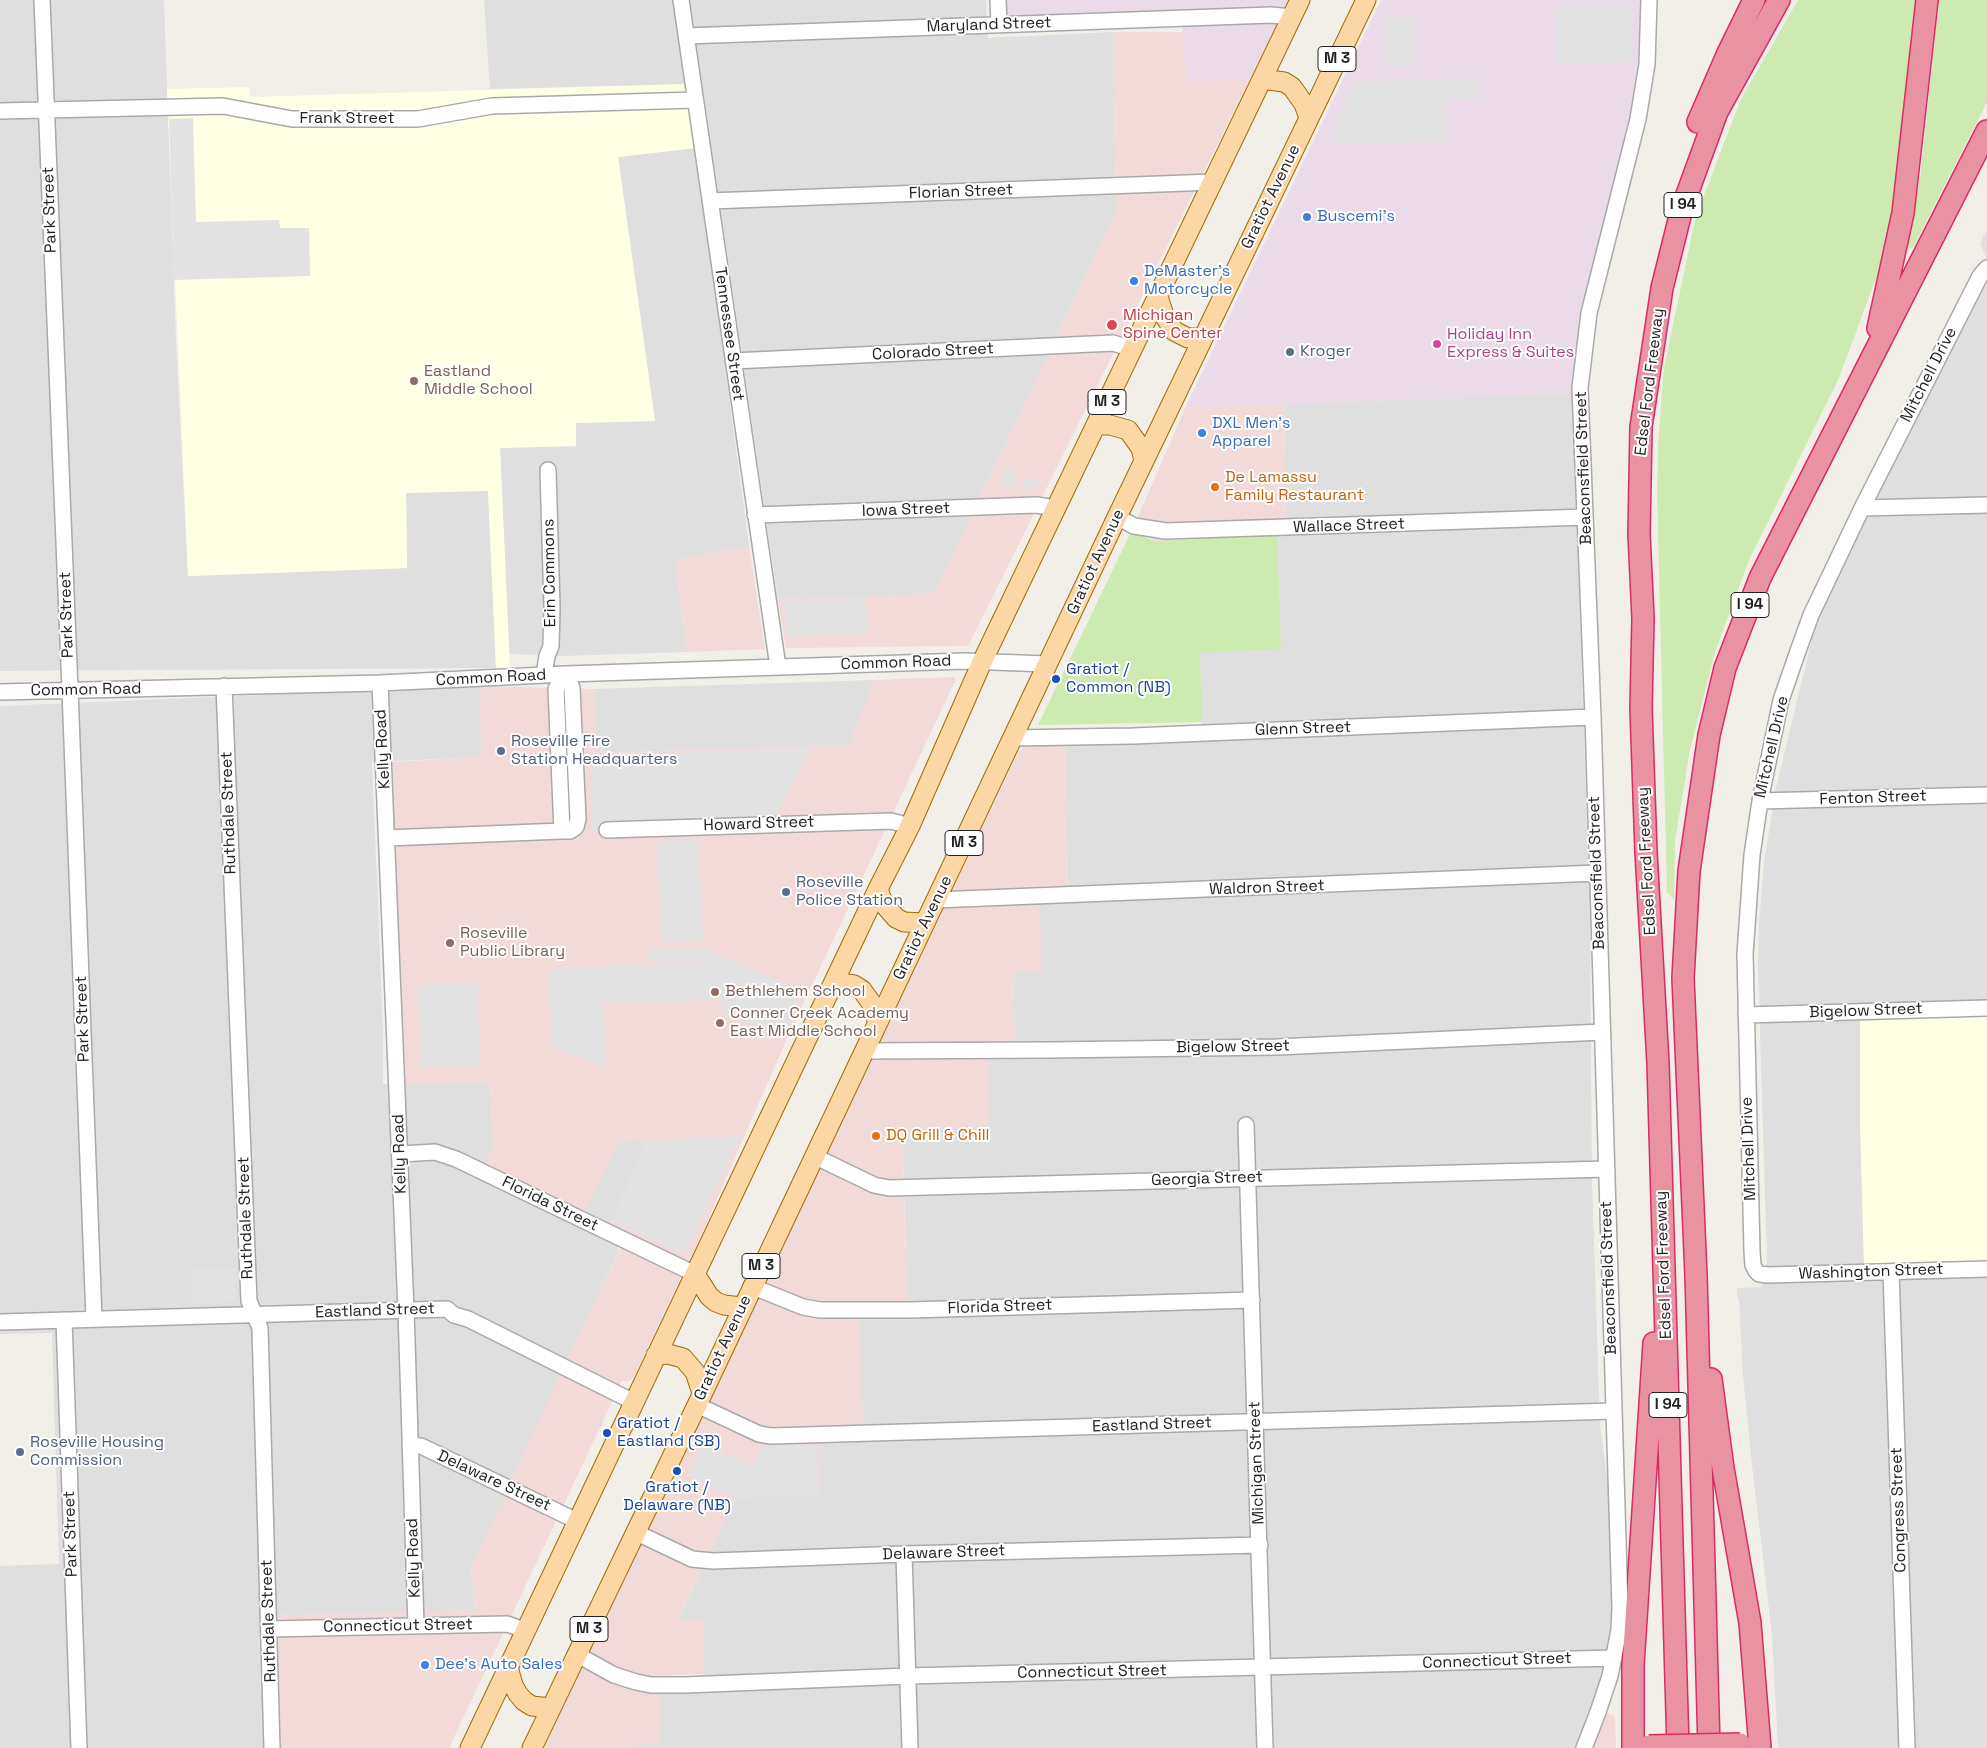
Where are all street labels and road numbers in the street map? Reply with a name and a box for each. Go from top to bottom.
street label: Maryland Street [926,13,1052,37]
road number: M 3 [1318,46,1356,72]
street label: Frank Street [299,109,395,129]
street label: Gratiot Avenue [1237,142,1305,252]
street label: Park Street [39,167,61,253]
street label: Florian Street [908,181,1014,203]
road number: I 94 [1664,192,1702,218]
street label: Tennessee Street [710,266,748,402]
street label: Edsel Ford Freeway [1631,307,1669,457]
street label: Mitchell Drive [1897,324,1961,426]
street label: Colorado Street [872,339,994,365]
road number: M 3 [1088,390,1126,414]
street label: Beaconsfield Street [1572,391,1596,545]
street label: Iowa Street [861,499,951,521]
street label: Gratiot Avenue [1063,506,1129,618]
street label: Wallace Street [1293,514,1405,538]
street label: Erin Commons [539,518,561,628]
street label: Park Street [56,572,78,658]
road number: I 94 [1731,592,1769,618]
street label: Common Road [840,651,952,675]
street label: Common Road [435,666,547,690]
street label: Common Road [30,679,142,701]
street label: Mitchell Drive [1751,694,1793,800]
street label: Kelly Road [371,709,395,789]
street label: Glenn Street [1254,718,1352,740]
street label: Ruthdale Street [217,751,241,875]
street label: Edsel Ford Freeway [1634,786,1660,936]
street label: Fenton Street [1819,787,1927,809]
street label: Beaconsfield Street [1585,796,1609,950]
street label: Howard Street [703,812,815,836]
road number: M 3 [945,830,983,856]
street label: Gratiot Avenue [889,873,957,983]
street label: Waldron Street [1209,876,1325,900]
street label: Park Street [72,976,94,1062]
street label: Bigelow Street [1809,999,1923,1023]
street label: Bigelow Street [1176,1036,1290,1058]
street label: Mitchell Drive [1738,1097,1760,1201]
street label: Kelly Road [389,1114,411,1194]
street label: Ruthdale Street [234,1156,258,1280]
street label: Georgia Street [1151,1167,1263,1191]
street label: Florida Street [499,1172,601,1236]
street label: Edsel Ford Freeway [1652,1190,1676,1340]
street label: Beaconsfield Street [1597,1201,1621,1355]
road number: M 3 [742,1254,780,1278]
street label: Washington Street [1798,1260,1944,1284]
street label: Gratiot Avenue [690,1292,756,1404]
street label: Florida Street [947,1296,1053,1318]
street label: Eastland Street [315,1299,435,1323]
road number: I 94 [1649,1392,1687,1418]
street label: Michigan Street [1245,1401,1269,1525]
street label: Eastland Street [1092,1413,1212,1437]
street label: Delaware Street [434,1446,554,1516]
street label: Congress Street [1887,1447,1911,1573]
street label: Park Street [60,1491,82,1577]
street label: Kelly Road [403,1518,425,1598]
street label: Delaware Street [882,1541,1006,1565]
street label: Ruthdale Street [257,1559,281,1683]
street label: Connecticut Street [323,1615,473,1637]
road number: M 3 [570,1616,608,1642]
street label: Connecticut Street [1422,1649,1572,1673]
street label: Connecticut Street [1017,1661,1167,1683]

